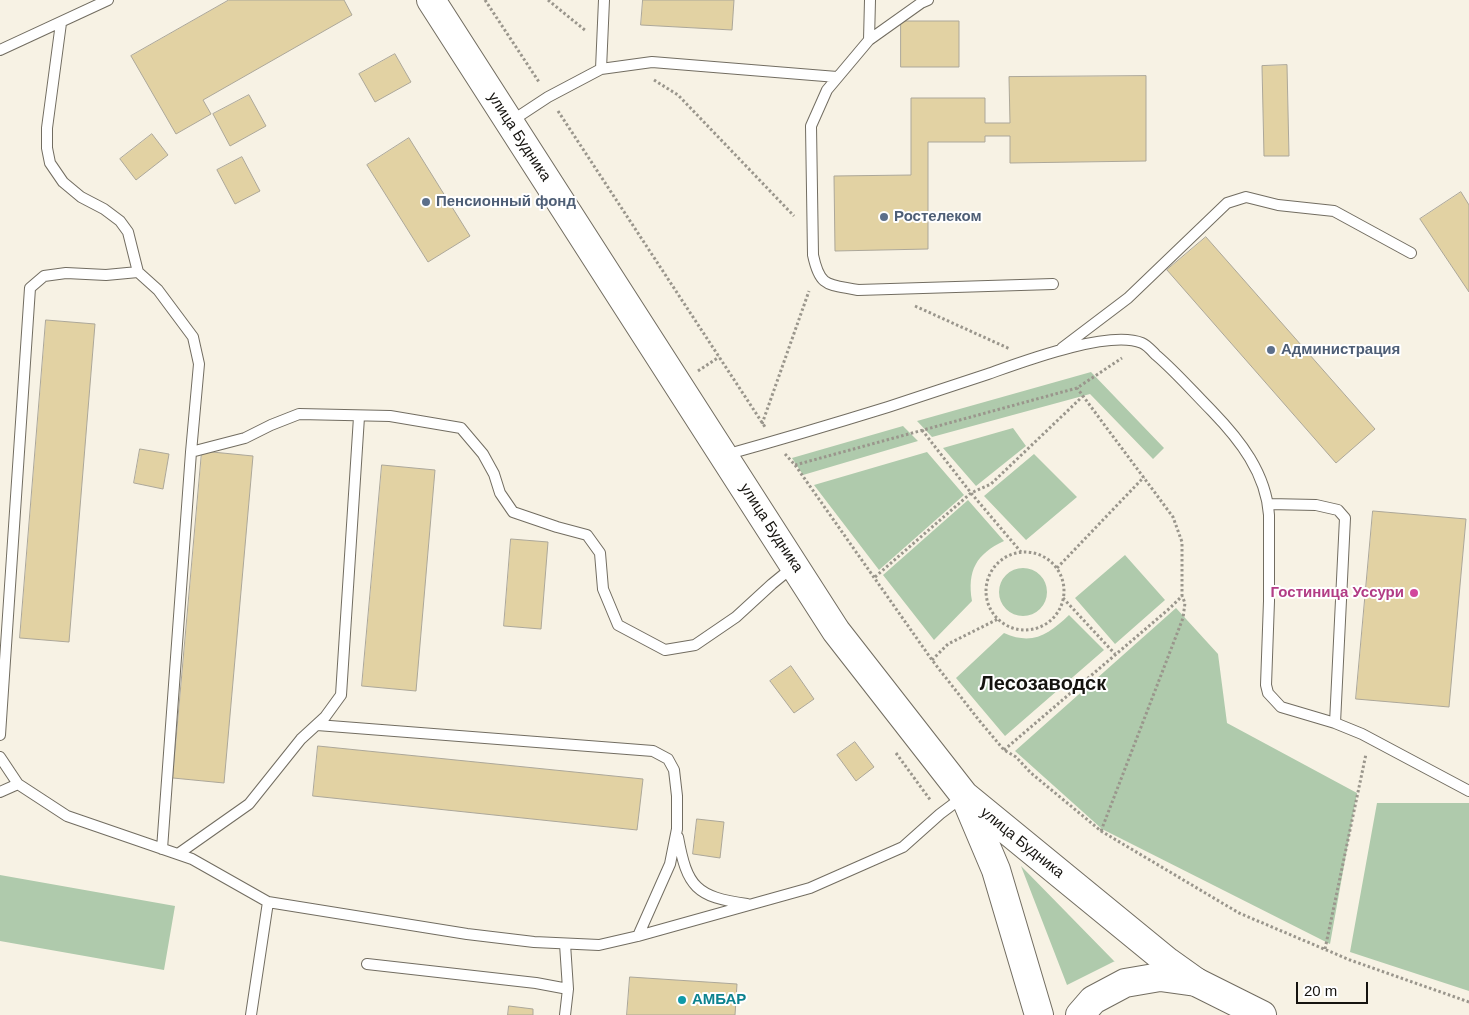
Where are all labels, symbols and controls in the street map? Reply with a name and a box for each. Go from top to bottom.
street label: улица Будника [484,89,554,185]
place label: Пенсионный фонд [436,193,576,211]
marker: Пенсионный фонд [420,196,432,208]
place label: Ростелеком [894,208,982,226]
marker: Ростелеком [878,211,890,223]
place label: Администрация [1281,341,1400,359]
marker: Администрация [1265,344,1277,356]
street label: улица Будника [736,480,806,576]
place label: Гостиница Уссури [1271,584,1404,602]
marker: Гостиница Уссури [1408,587,1420,599]
district label: Лесозаводск [980,672,1106,696]
street label: улица Будника [976,804,1068,882]
scale bar [1299,972,1372,1004]
text: 20 m [1304,982,1337,999]
place label: АМБАР [692,991,746,1009]
marker: АМБАР [676,994,688,1006]

